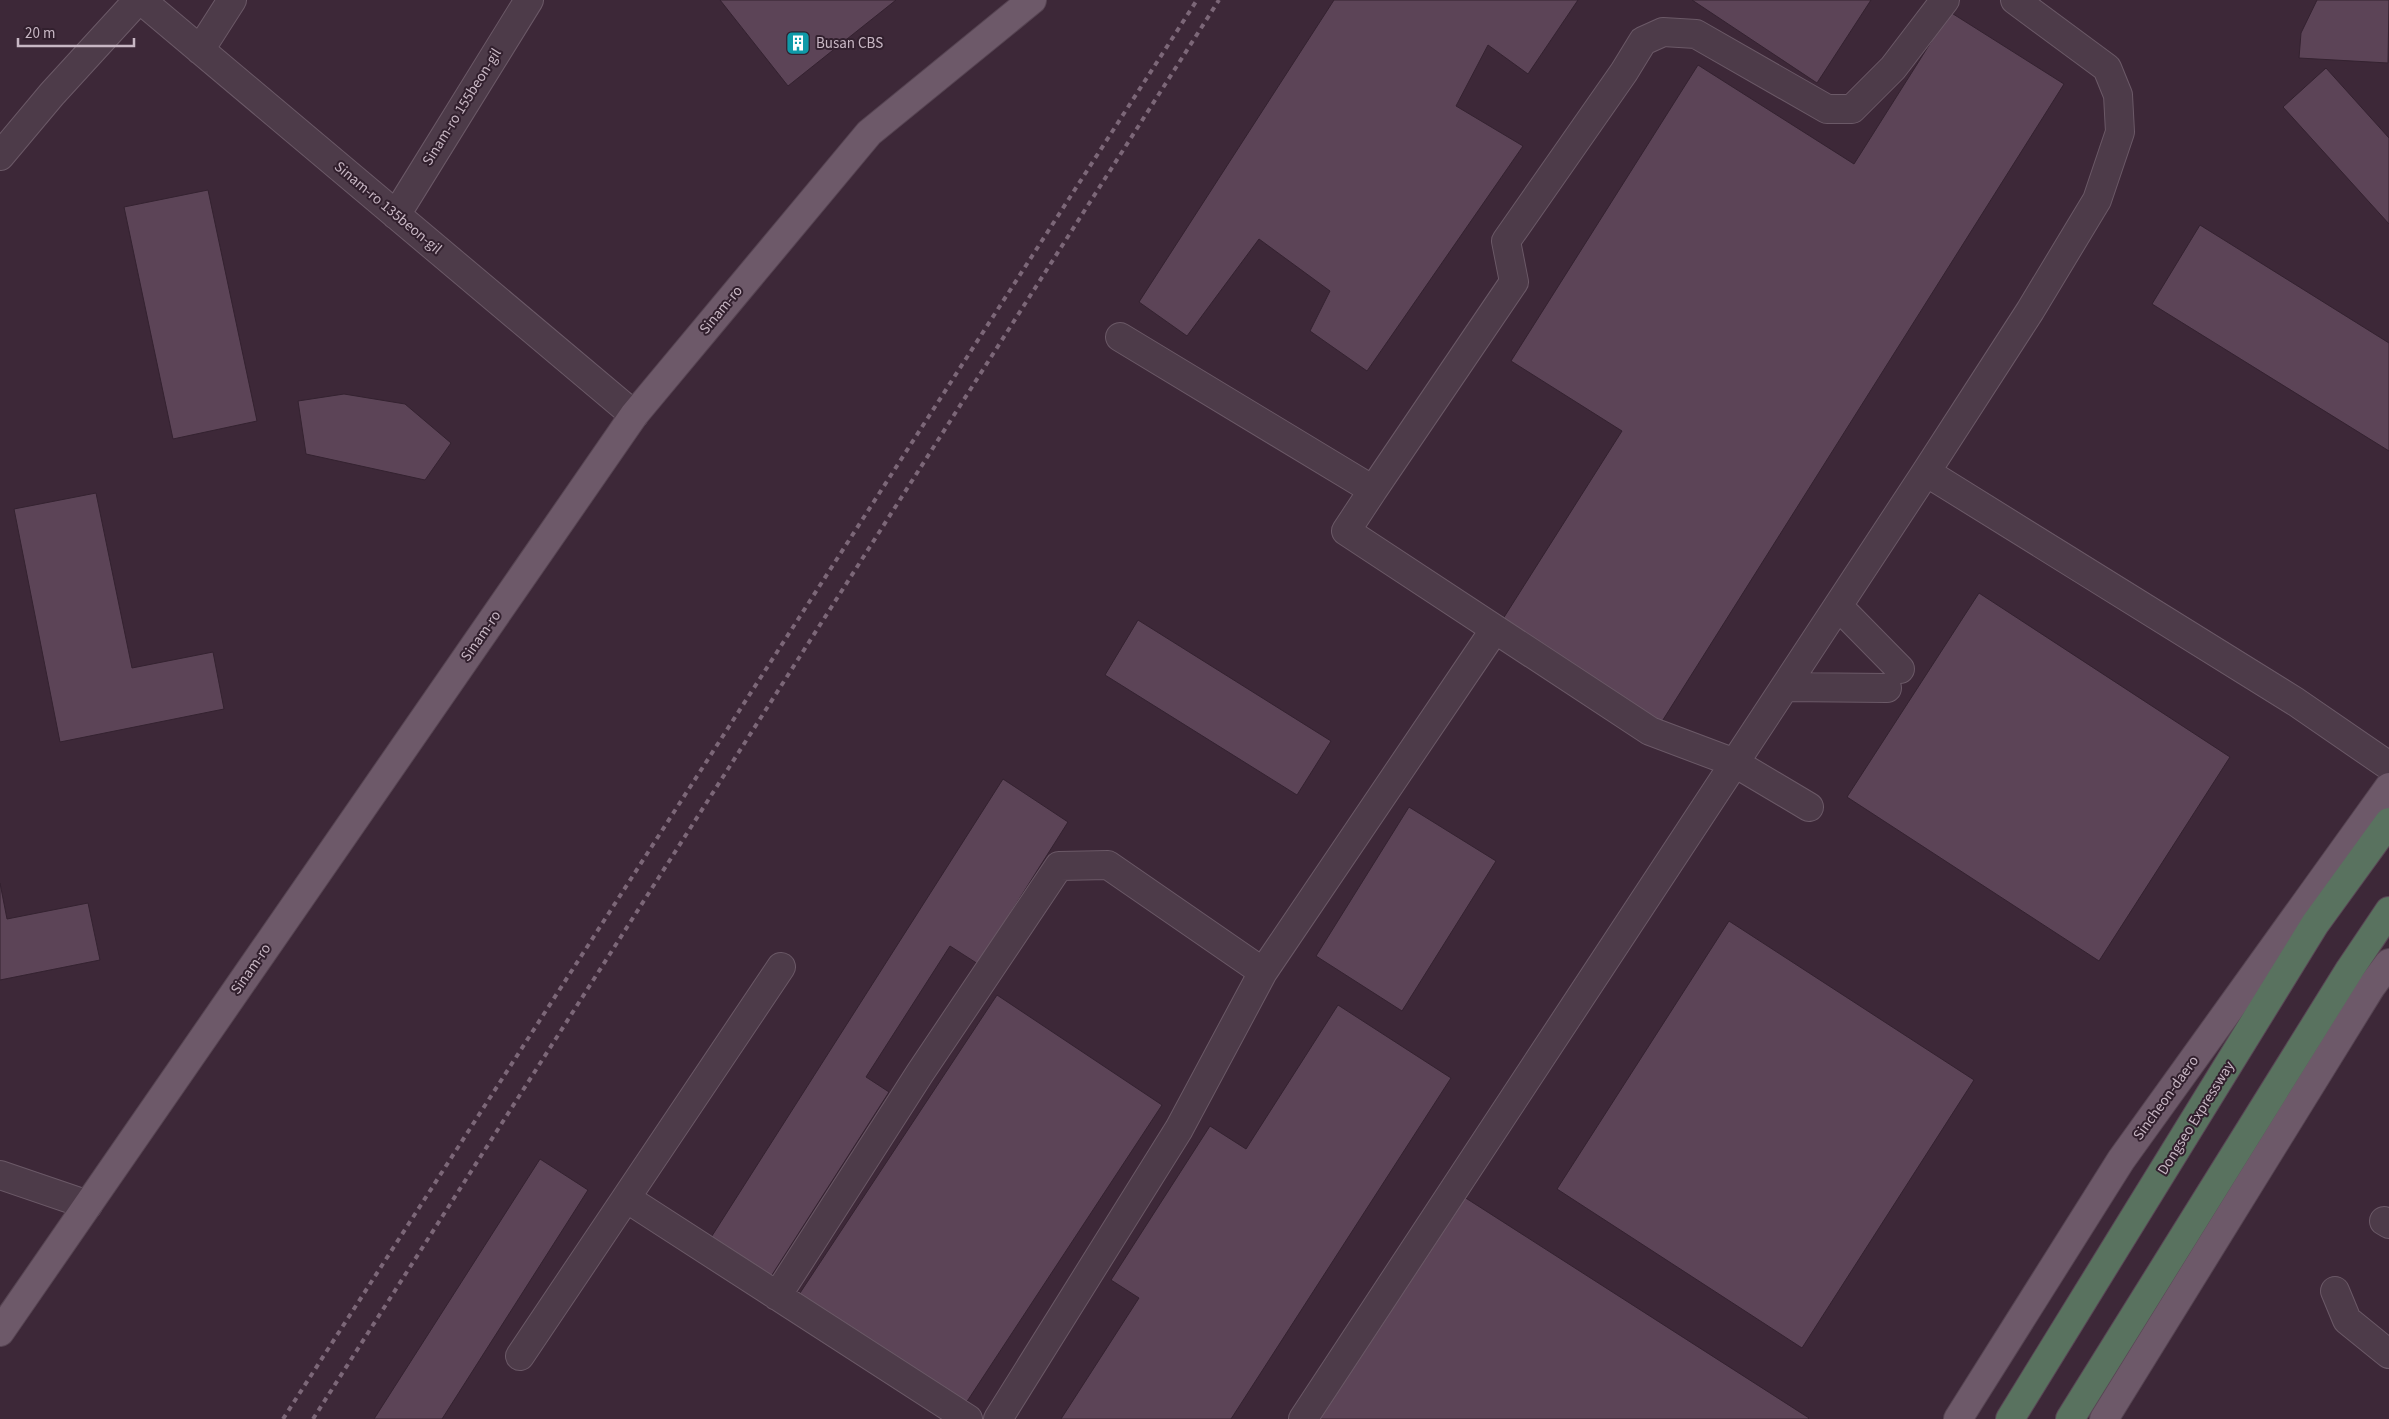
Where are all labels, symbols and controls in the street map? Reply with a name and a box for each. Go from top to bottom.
scale bar [18,15,134,47]
text: 20 m [25,23,55,44]
building icon: Busan CBS [785,30,811,56]
place label: Busan CBS [816,33,883,54]
street label: Sinam-ro 155beon-gil [417,44,507,170]
street label: Sinam-ro 135beon-gil [330,157,447,260]
street label: Sinam-ro [694,281,748,339]
street label: Sinam-ro [456,606,506,666]
street label: Sinam-ro [226,939,276,999]
street label: Sincheon-daero [2128,1051,2204,1145]
street label: Dongseo Expressway [2152,1057,2240,1179]

